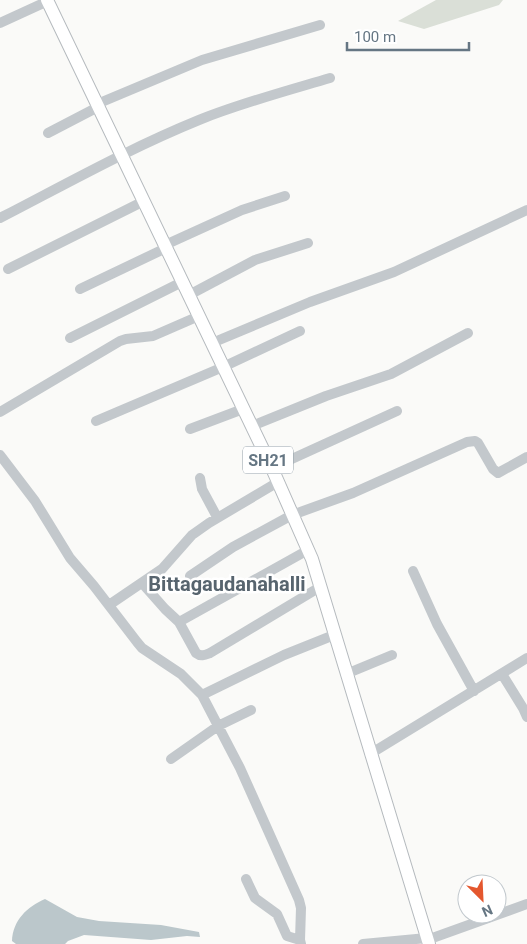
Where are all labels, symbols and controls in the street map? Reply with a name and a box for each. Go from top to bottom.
scale bar [347,20,470,52]
text: 100 m [354,28,396,46]
road number: SH21 [243,446,293,474]
district label: Bittagaudanahalli [148,572,306,596]
north arrow [457,874,507,924]
text: N [480,902,495,920]

